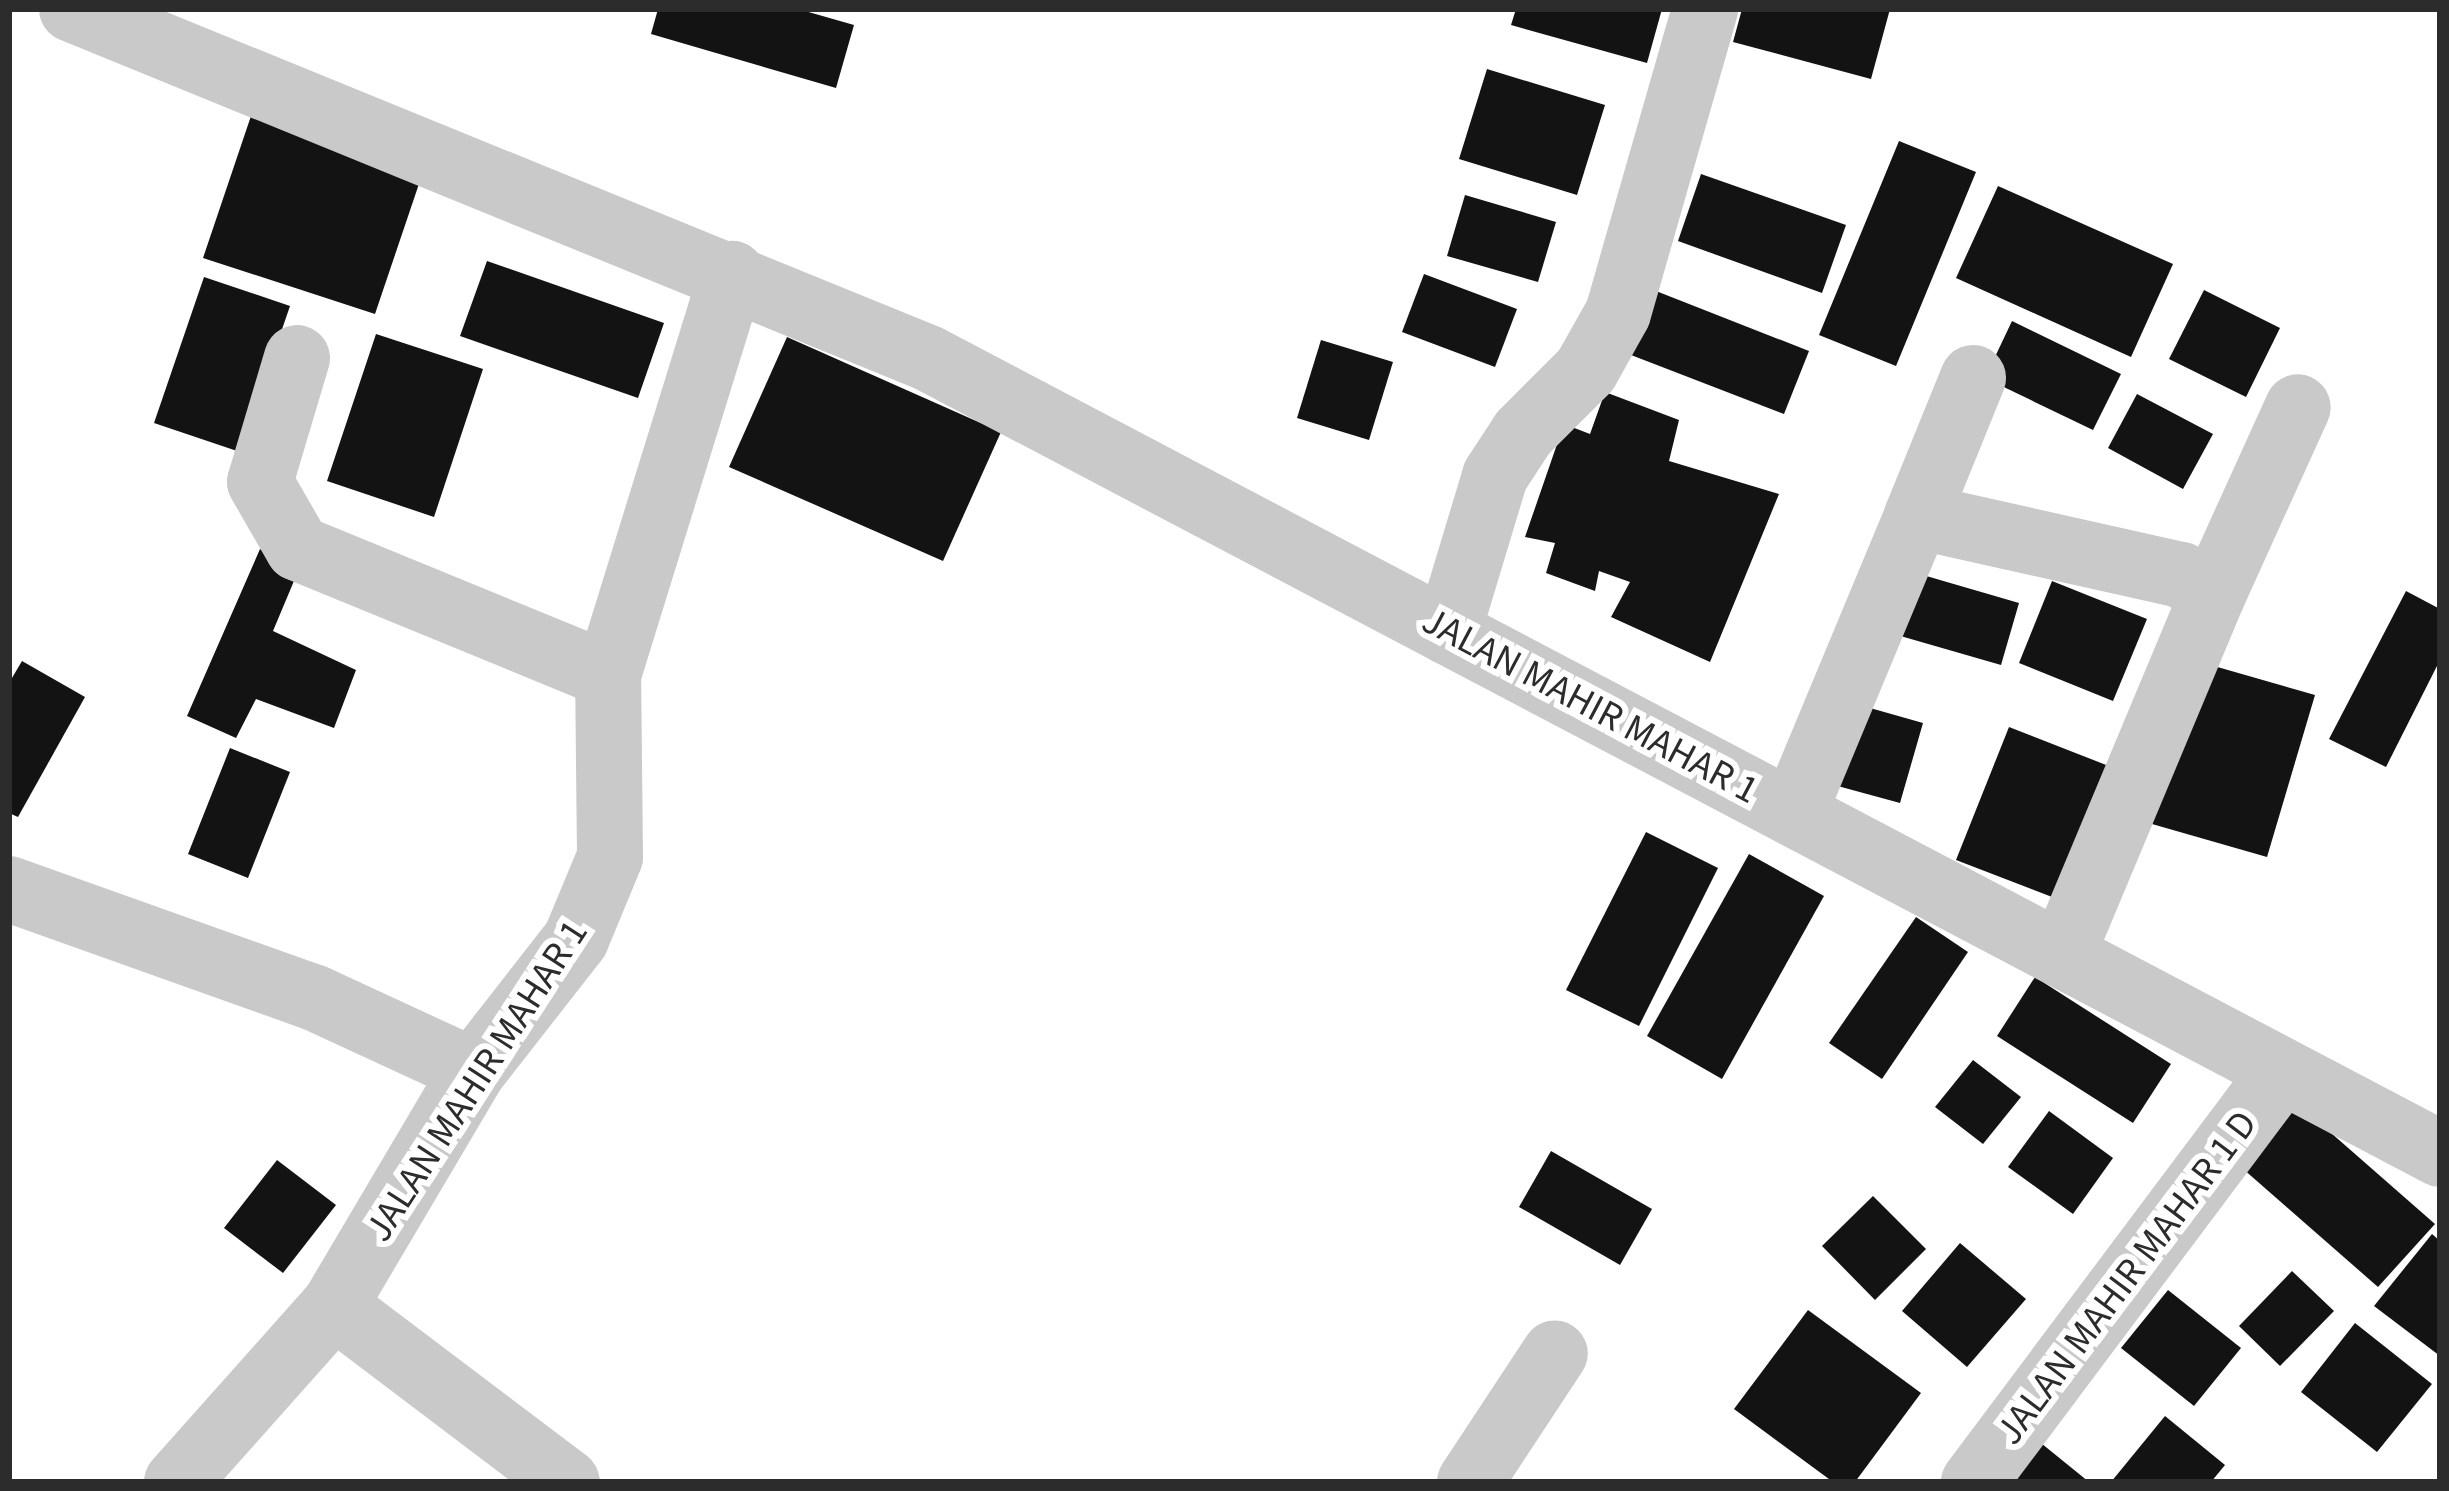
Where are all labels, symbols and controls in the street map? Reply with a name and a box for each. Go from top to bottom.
street label: JALAN MAHIR MAHAR 1 [1414,598,1766,814]
street label: JALAN MAHIR MAHAR 1 [356,911,598,1251]
street label: JALAN MAHIR MAHAR 1 D [1986,1102,2268,1454]

